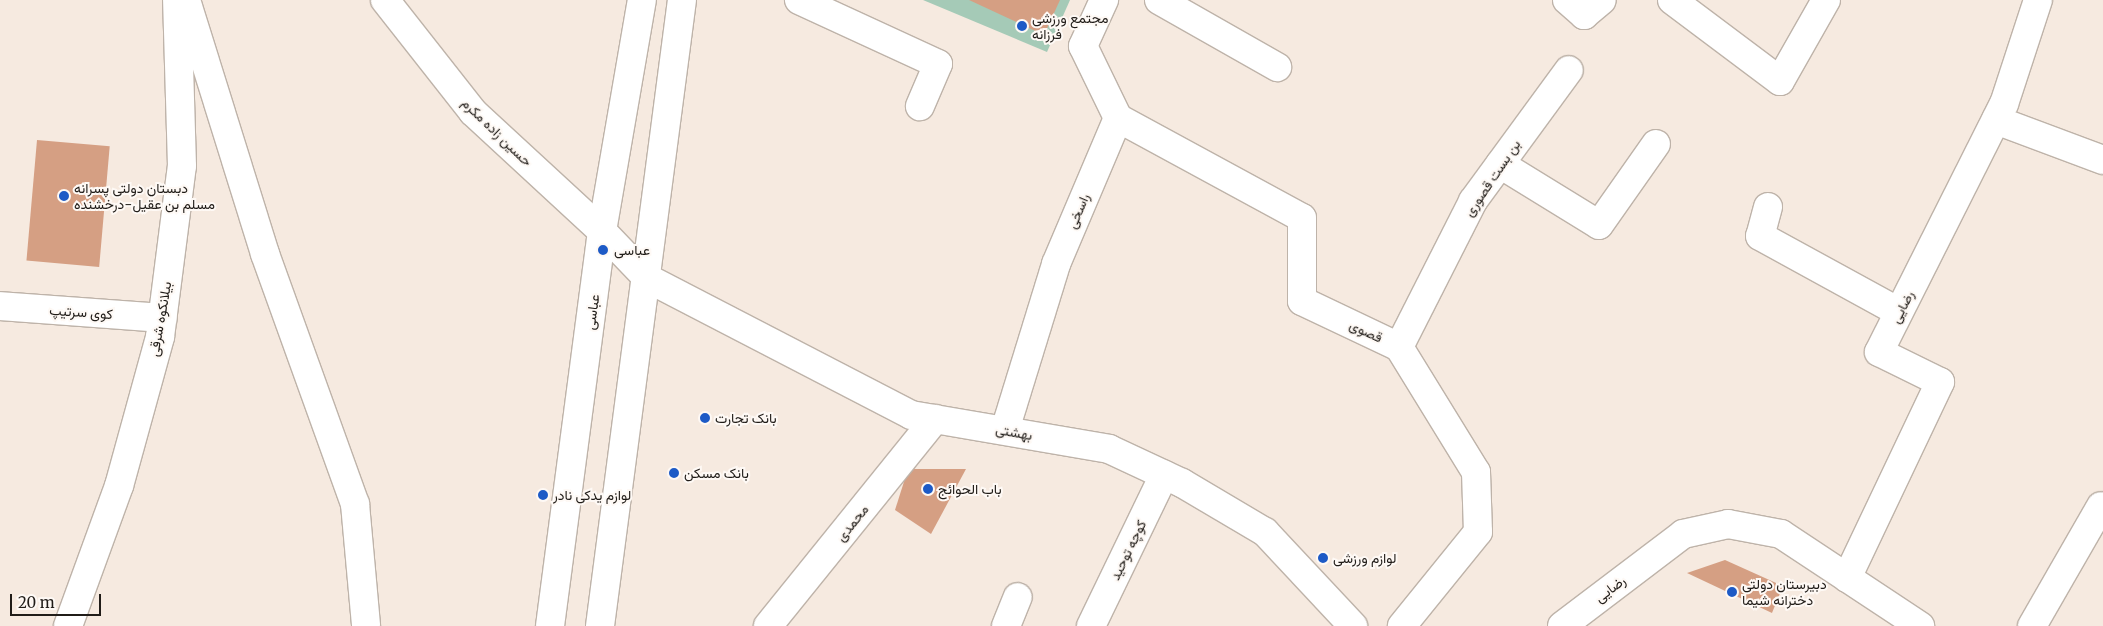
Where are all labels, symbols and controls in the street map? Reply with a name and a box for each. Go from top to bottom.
place label: مجتمع ورزشی فرزانه [1032,10,1108,42]
marker: مجتمع ورزشی فرزانه [1016,20,1028,32]
street label: حسین زاده مکرم [458,94,536,170]
street label: بن بست قصوری [1460,136,1524,220]
place label: دبستان دولتی پسرانه مسلم بن عقیل-درخشنده [74,180,215,212]
marker: دبستان دولتی پسرانه مسلم بن عقیل-درخشنده [58,190,70,202]
street label: راسخی [1063,191,1093,231]
place label: عباسی [614,242,650,258]
marker: عباسی [596,243,610,257]
street label: بیلانکوه شرقی [145,280,175,358]
street label: رضایی [1887,288,1917,326]
street label: عباسى [581,293,603,331]
street label: کوی سرتیپ [49,301,113,323]
street label: قصوی [1347,316,1385,346]
place label: بانک تجارت [715,410,777,426]
marker: بانک تجارت [699,412,711,424]
street label: بهشتی [994,421,1034,443]
place label: بانک مسکن [684,465,749,481]
marker: بانک مسکن [668,467,680,479]
place label: باب الحوائج [938,481,1002,497]
marker: باب الحوائج [922,483,934,495]
place label: لوازم یدکی نادر [553,487,631,503]
marker: لوازم یدکی نادر [537,489,549,501]
street label: محمدی [832,501,872,545]
street label: کوچه توحید [1106,517,1150,583]
place label: لوازم ورزشی [1333,550,1396,566]
marker: لوازم ورزشی [1317,552,1329,564]
street label: رضایی [1591,572,1629,606]
place label: دبیرستان دولتی دخترانه شیما [1742,576,1827,608]
scale bar [12,584,104,616]
marker: دبیرستان دولتی دخترانه شیما [1726,586,1738,598]
text: 20 m [18,593,55,612]

